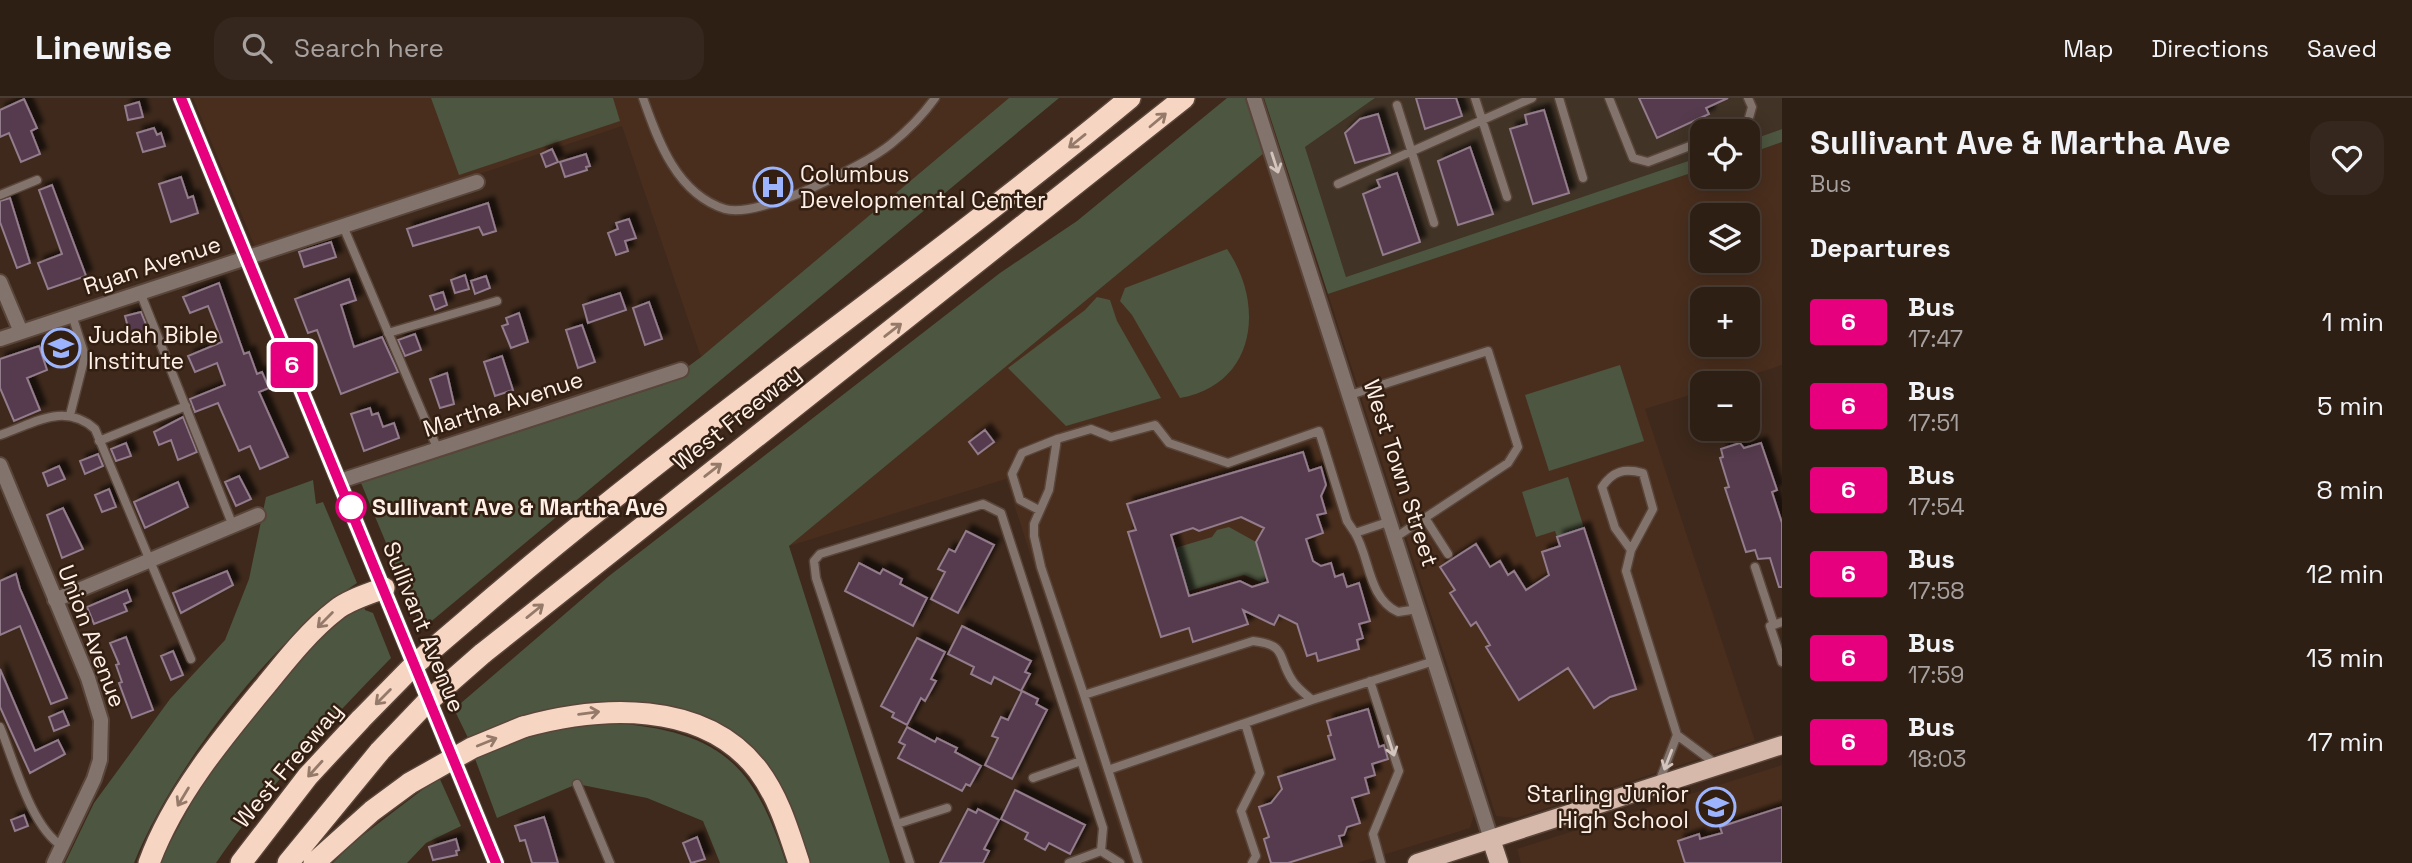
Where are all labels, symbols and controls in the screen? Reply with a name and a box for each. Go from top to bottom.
search box [214,17,704,80]
text: Linewise [35,27,172,69]
icon: search [238,29,276,67]
text: Search here [294,31,444,65]
text: Map [2063,33,2113,64]
text: Directions [2151,33,2269,64]
text: Saved [2307,33,2377,64]
one-way arrow [1148,112,1166,128]
map controls [1690,119,1760,441]
button: locate [1690,119,1760,189]
button: heart [2310,121,2384,195]
text: Sullivant Ave & Martha Ave [1810,122,2231,164]
one-way arrow [1069,134,1087,149]
one-way arrow [1269,152,1282,174]
place label: Columbus Developmental Center [800,159,1046,215]
hospital icon: Columbus Developmental Center [752,166,794,208]
text: Bus [1810,169,1851,199]
button: layers [1690,203,1760,273]
street label: Ryan Avenue [79,229,225,301]
text: Departures [1810,231,1951,265]
button: + [1690,287,1760,357]
text: Bus [1908,290,1955,324]
text: 1 min [2322,305,2384,339]
text: 6 [1841,306,1856,337]
place label: Judah Bible Institute [88,320,218,376]
one-way arrow [883,323,902,338]
text: 17:47 [1908,324,1963,354]
school or university icon: Judah Bible Institute [40,327,82,369]
line badge: 6 [269,342,315,388]
text: 6 [285,349,299,380]
street label: West Freeway [667,359,807,477]
street label: Martha Avenue [419,364,587,444]
button: − [1690,371,1760,441]
text: Bus [1908,374,1955,408]
street label: West Town Street [1357,376,1445,570]
text: 5 min [2317,389,2384,423]
text: 6 [1841,390,1856,421]
text: 17:51 [1908,408,1959,438]
text: Bus [1908,458,1955,492]
one-way arrow [704,462,722,477]
text: 8 min [2316,473,2384,507]
text: 6 [1841,474,1856,505]
marker: Sullivant Ave & Martha Ave [336,492,366,522]
place label: Sullivant Ave & Martha Ave [372,492,665,522]
text: 17:54 [1908,492,1965,522]
street label: Sullivant Avenue [376,537,472,717]
text: Bus [1908,542,1955,576]
text: 12 min [2306,557,2384,591]
text: 6 [1841,558,1856,589]
street label: Union Avenue [51,561,133,711]
text: 17:58 [1908,576,1965,606]
one-way arrow [525,603,543,619]
one-way arrow [317,611,334,628]
text: Bus [1908,626,1955,660]
text: 13 min [2306,641,2384,675]
text: 6 [1841,642,1856,673]
text: 17:59 [1908,660,1964,690]
one-way arrow [374,688,391,705]
street label: West Freeway [227,696,349,834]
one-way arrow [578,706,600,719]
text: Bus [1908,710,1955,744]
text: 17 min [2307,725,2384,759]
text: 6 [1841,726,1856,757]
one-way arrow [476,734,497,747]
one-way arrow [1386,735,1398,757]
text: 18:03 [1908,744,1966,774]
one-way arrow [1661,748,1673,770]
one-way arrow [307,760,323,778]
place label: Starling Junior High School [1527,779,1689,835]
school or university icon: Starling Junior High School [1695,786,1737,828]
one-way arrow [176,787,190,807]

